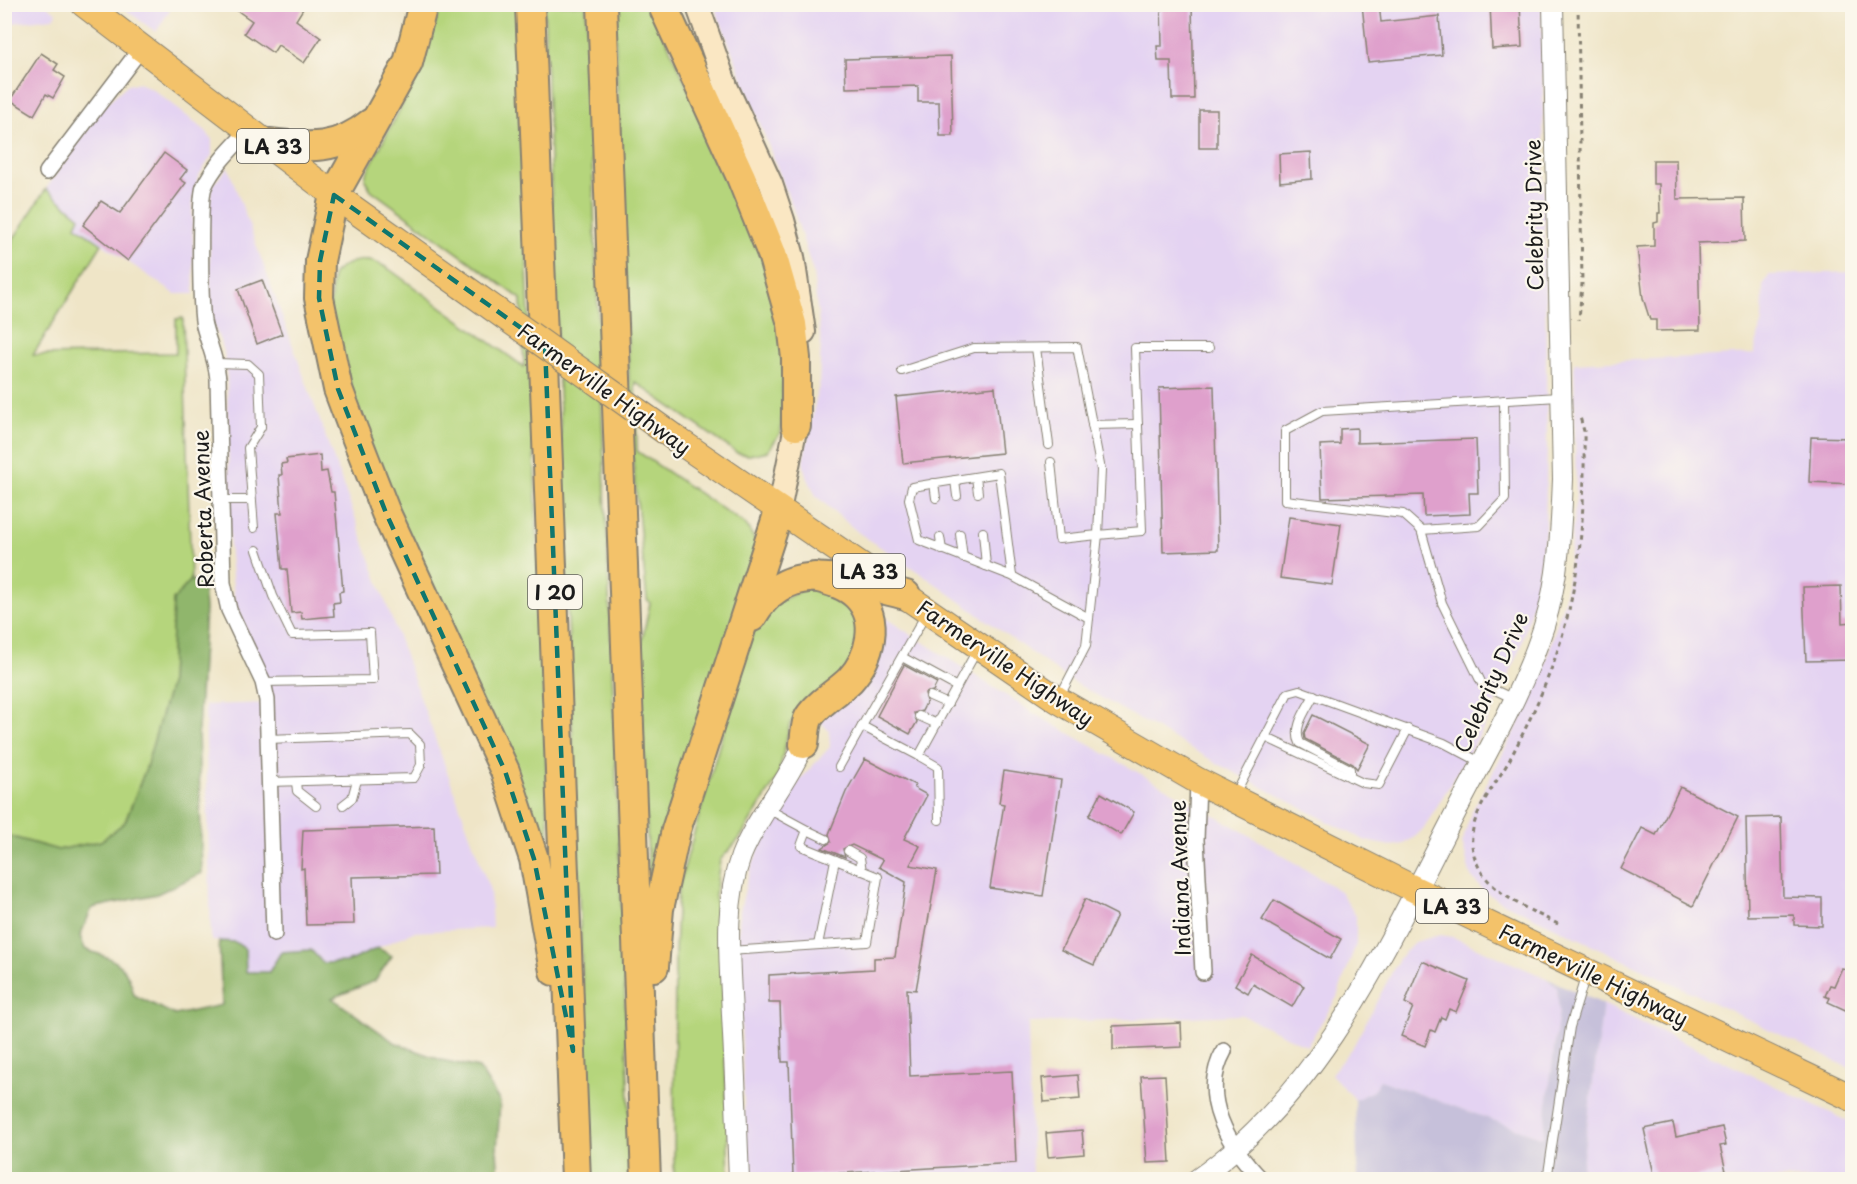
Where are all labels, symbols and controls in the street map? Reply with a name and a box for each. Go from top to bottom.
road number: LA 33 [237,129,309,163]
street label: Celebrity Drive [1516,139,1550,291]
street label: Farmerville Highway [512,314,698,462]
street label: Roberta Avenue [183,429,221,589]
road number: LA 33 [833,554,905,588]
road number: I 20 [528,575,582,609]
street label: Farmerville Highway [911,591,1101,733]
street label: Celebrity Drive [1445,606,1535,758]
street label: Indiana Avenue [1160,799,1198,957]
road number: LA 33 [1416,889,1488,923]
street label: Farmerville Highway [1494,914,1694,1034]

